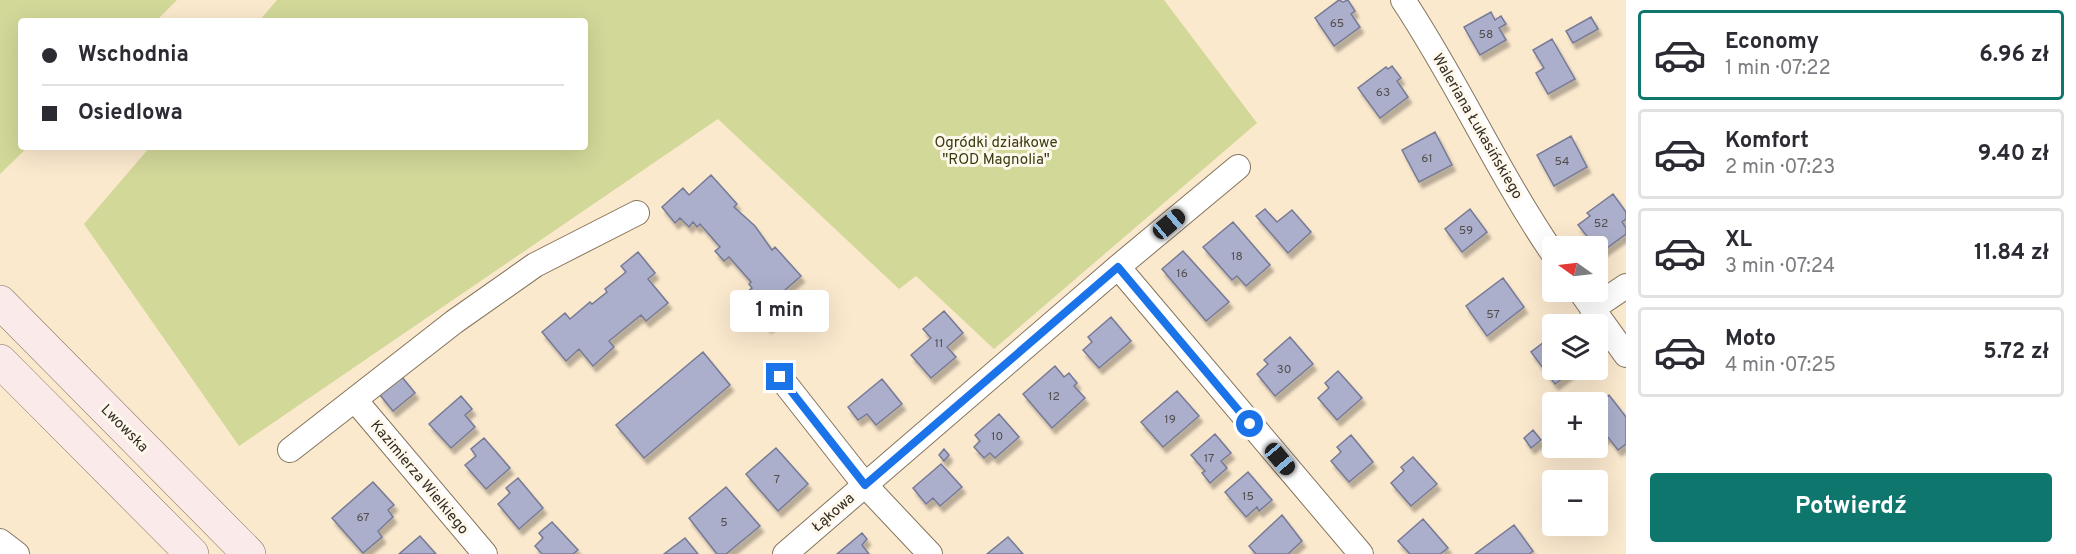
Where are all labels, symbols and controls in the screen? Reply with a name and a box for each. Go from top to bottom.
house number: 65 [1330,16,1344,32]
house number: 58 [1479,27,1493,43]
icon: car [1653,28,1707,82]
text: Economy [1725,29,1819,56]
text: Wschodnia [78,42,189,69]
text: 6.96 zł [1979,42,2049,69]
street label: Waleriana Łukasińskiego [1427,50,1526,203]
text: 1 min · 07:22 [1725,56,1831,82]
house number: 63 [1376,85,1390,101]
text: Osiedlowa [78,100,183,127]
icon: car [1653,127,1707,181]
text: Komfort [1725,128,1809,155]
park label: Ogródki działkowe "ROD Magnolia" [935,134,1057,170]
text: 9.40 zł [1978,141,2049,168]
house number: 61 [1421,151,1433,167]
house number: 54 [1554,154,1570,170]
text: 2 min · 07:23 [1725,155,1835,181]
car [1149,206,1189,242]
house number: 52 [1594,216,1608,232]
house number: 59 [1459,223,1473,239]
icon: car [1653,226,1707,280]
text: XL [1725,227,1752,254]
north arrow [1542,236,1608,302]
map controls [1542,236,1608,536]
text: 11.84 zł [1974,240,2049,267]
house number: 18 [1231,249,1243,265]
text: 3 min · 07:24 [1725,254,1835,280]
house number: 16 [1176,266,1188,282]
callout: 1 min [730,290,830,332]
text: 1 min [755,298,804,324]
house number: 57 [1486,307,1500,323]
button: layers [1542,314,1608,380]
icon: car [1653,325,1707,379]
text: Moto [1725,326,1776,353]
house number: 11 [935,336,943,352]
text: 5.72 zł [1983,339,2049,366]
text: 4 min · 07:25 [1725,353,1836,379]
house number: 30 [1277,362,1291,378]
route end [766,363,793,390]
house number: 12 [1048,389,1060,405]
button: + [1542,392,1608,458]
street label: Lwowska [96,401,152,457]
route start [1236,410,1263,437]
house number: 19 [1164,412,1176,428]
street label: Kazimierza Wielkiego [366,417,472,539]
house number: 10 [991,429,1003,445]
car [1262,439,1298,479]
house number: 17 [1204,451,1214,467]
button: − [1542,470,1608,536]
house number: 7 [774,472,780,488]
button: Potwierdź [1650,473,2052,542]
street label: Łąkowa [809,489,859,537]
house number: 15 [1242,489,1254,505]
house number: 67 [356,510,370,526]
house number: 5 [720,515,728,531]

